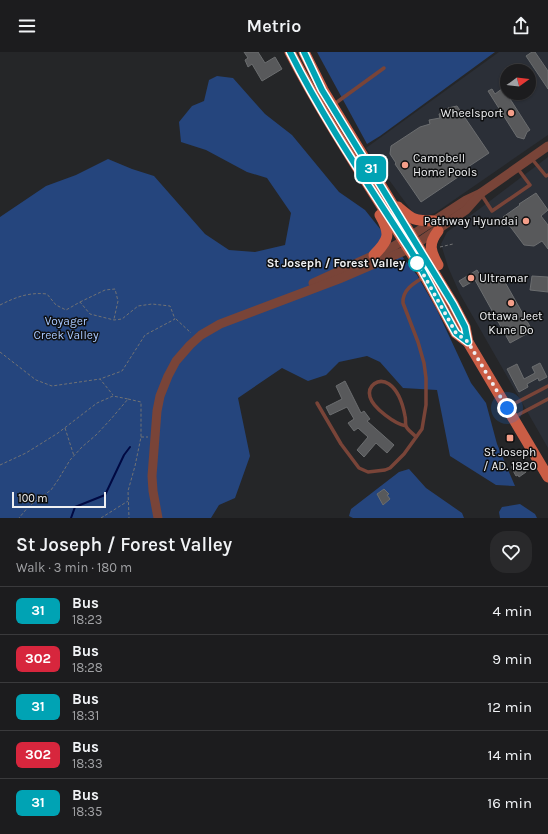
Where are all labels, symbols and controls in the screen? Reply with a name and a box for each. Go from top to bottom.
icon: menu [16,15,38,37]
text: Metrio [247,15,301,37]
icon: share [510,15,532,37]
north arrow [500,64,536,100]
map controls [500,64,536,100]
place label: Wheelsport [441,106,503,120]
marker: Wheelsport [506,108,516,118]
place label: Campbell Home Pools [413,151,477,179]
line badge: 31 [353,156,389,182]
text: 31 [364,160,378,177]
marker: Campbell Home Pools [400,160,410,170]
place label: Pathway Hyundai [424,214,518,228]
marker: Pathway Hyundai [521,216,531,226]
marker: St Joseph / Forest Valley [408,254,426,272]
place label: St Joseph / Forest Valley [267,256,405,270]
place label: Ultramar [479,271,528,285]
marker: Ultramar [466,273,476,283]
marker: Ottawa Jeet Kune Do [506,298,516,308]
place label: Ottawa Jeet Kune Do [479,309,543,337]
park label: Voyager Creek Valley [33,314,99,342]
your location [497,398,517,418]
marker: St Joseph / AD. 1820 [505,433,515,443]
place label: St Joseph / AD. 1820 [483,445,537,473]
scale bar [12,490,106,509]
text: 100 m [18,492,48,505]
button: heart [490,531,532,573]
text: St Joseph / Forest Valley [16,534,232,556]
text: Walk · 3 min · 180 m [16,560,132,575]
text: Bus [72,594,99,612]
text: 31 [31,602,45,619]
text: 4 min [493,602,532,620]
text: 18:23 [72,612,103,627]
text: Bus [72,642,99,660]
text: 302 [25,650,51,667]
text: 9 min [492,650,532,668]
text: 18:28 [72,660,103,675]
text: Bus [72,690,99,708]
text: 31 [31,698,45,715]
text: 12 min [487,698,532,716]
text: 18:31 [72,708,99,723]
text: Bus [72,738,99,756]
text: 302 [25,746,51,763]
text: 14 min [488,746,532,764]
text: 18:33 [72,756,103,771]
text: Bus [72,786,99,804]
text: 31 [31,794,45,811]
text: 16 min [487,794,532,812]
text: 18:35 [72,804,102,819]

